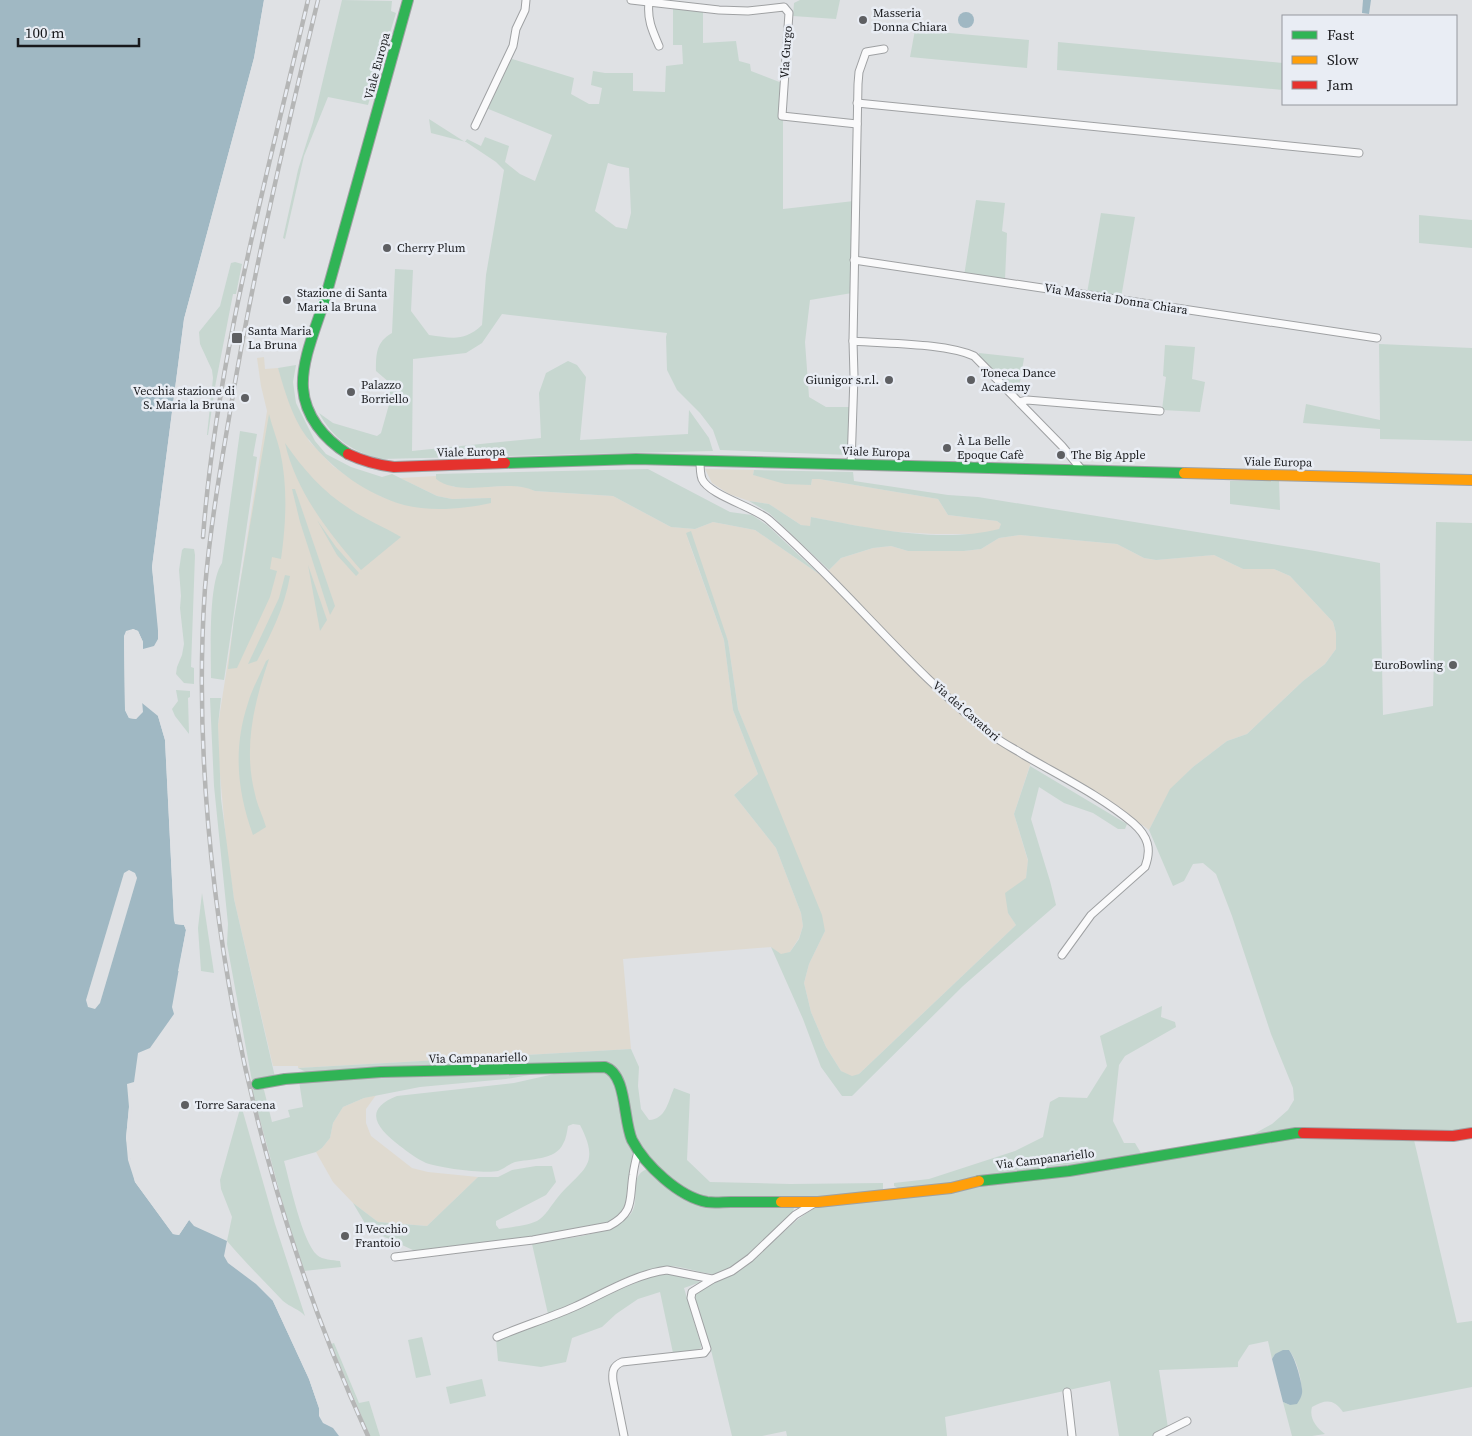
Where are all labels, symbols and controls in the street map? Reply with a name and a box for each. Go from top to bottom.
place label: Masseria Donna Chiara [873,5,948,35]
marker: Masseria Donna Chiara [857,14,869,26]
scale bar [18,15,139,47]
legend [1282,15,1457,105]
text: 100 m [25,22,65,43]
text: Fast [1327,24,1354,45]
street label: Via Gurgo [776,25,796,79]
street label: Viale Europa [360,30,394,101]
text: Slow [1327,49,1359,70]
text: Jam [1326,74,1354,95]
place label: Cherry Plum [397,240,466,256]
marker: Cherry Plum [381,242,393,254]
street label: Via Masseria Donna Chiara [1043,280,1190,318]
place label: Stazione di Santa Maria la Bruna [297,285,388,315]
marker: Stazione di Santa Maria la Bruna [281,294,293,306]
place label: Santa Maria La Bruna [248,323,312,353]
marker: Santa Maria La Bruna [230,331,244,345]
place label: Toneca Dance Academy [981,365,1056,395]
place label: Giunigor s.r.l. [806,372,879,388]
marker: Giunigor s.r.l. [883,374,895,386]
marker: Toneca Dance Academy [965,374,977,386]
place label: Palazzo Borriello [361,377,409,407]
place label: Vecchia stazione di S. Maria la Bruna [133,383,236,413]
marker: Palazzo Borriello [345,386,357,398]
marker: Vecchia stazione di S. Maria la Bruna [239,392,251,404]
place label: À La Belle Epoque Cafè [957,433,1024,463]
marker: À La Belle Epoque Cafè [941,442,953,454]
street label: Viale Europa [437,443,506,461]
street label: Viale Europa [841,443,911,461]
place label: The Big Apple [1071,447,1146,463]
marker: The Big Apple [1055,449,1067,461]
street label: Viale Europa [1244,453,1313,471]
place label: EuroBowling [1374,657,1443,673]
marker: EuroBowling [1447,659,1459,671]
street label: Via dei Cavatori [929,677,1003,745]
street label: Via Campanariello [428,1049,528,1067]
place label: Torre Saracena [195,1097,276,1113]
marker: Torre Saracena [179,1099,191,1111]
street label: Via Campanariello [995,1145,1096,1173]
place label: Il Vecchio Frantoio [355,1221,408,1251]
marker: Il Vecchio Frantoio [339,1230,351,1242]

